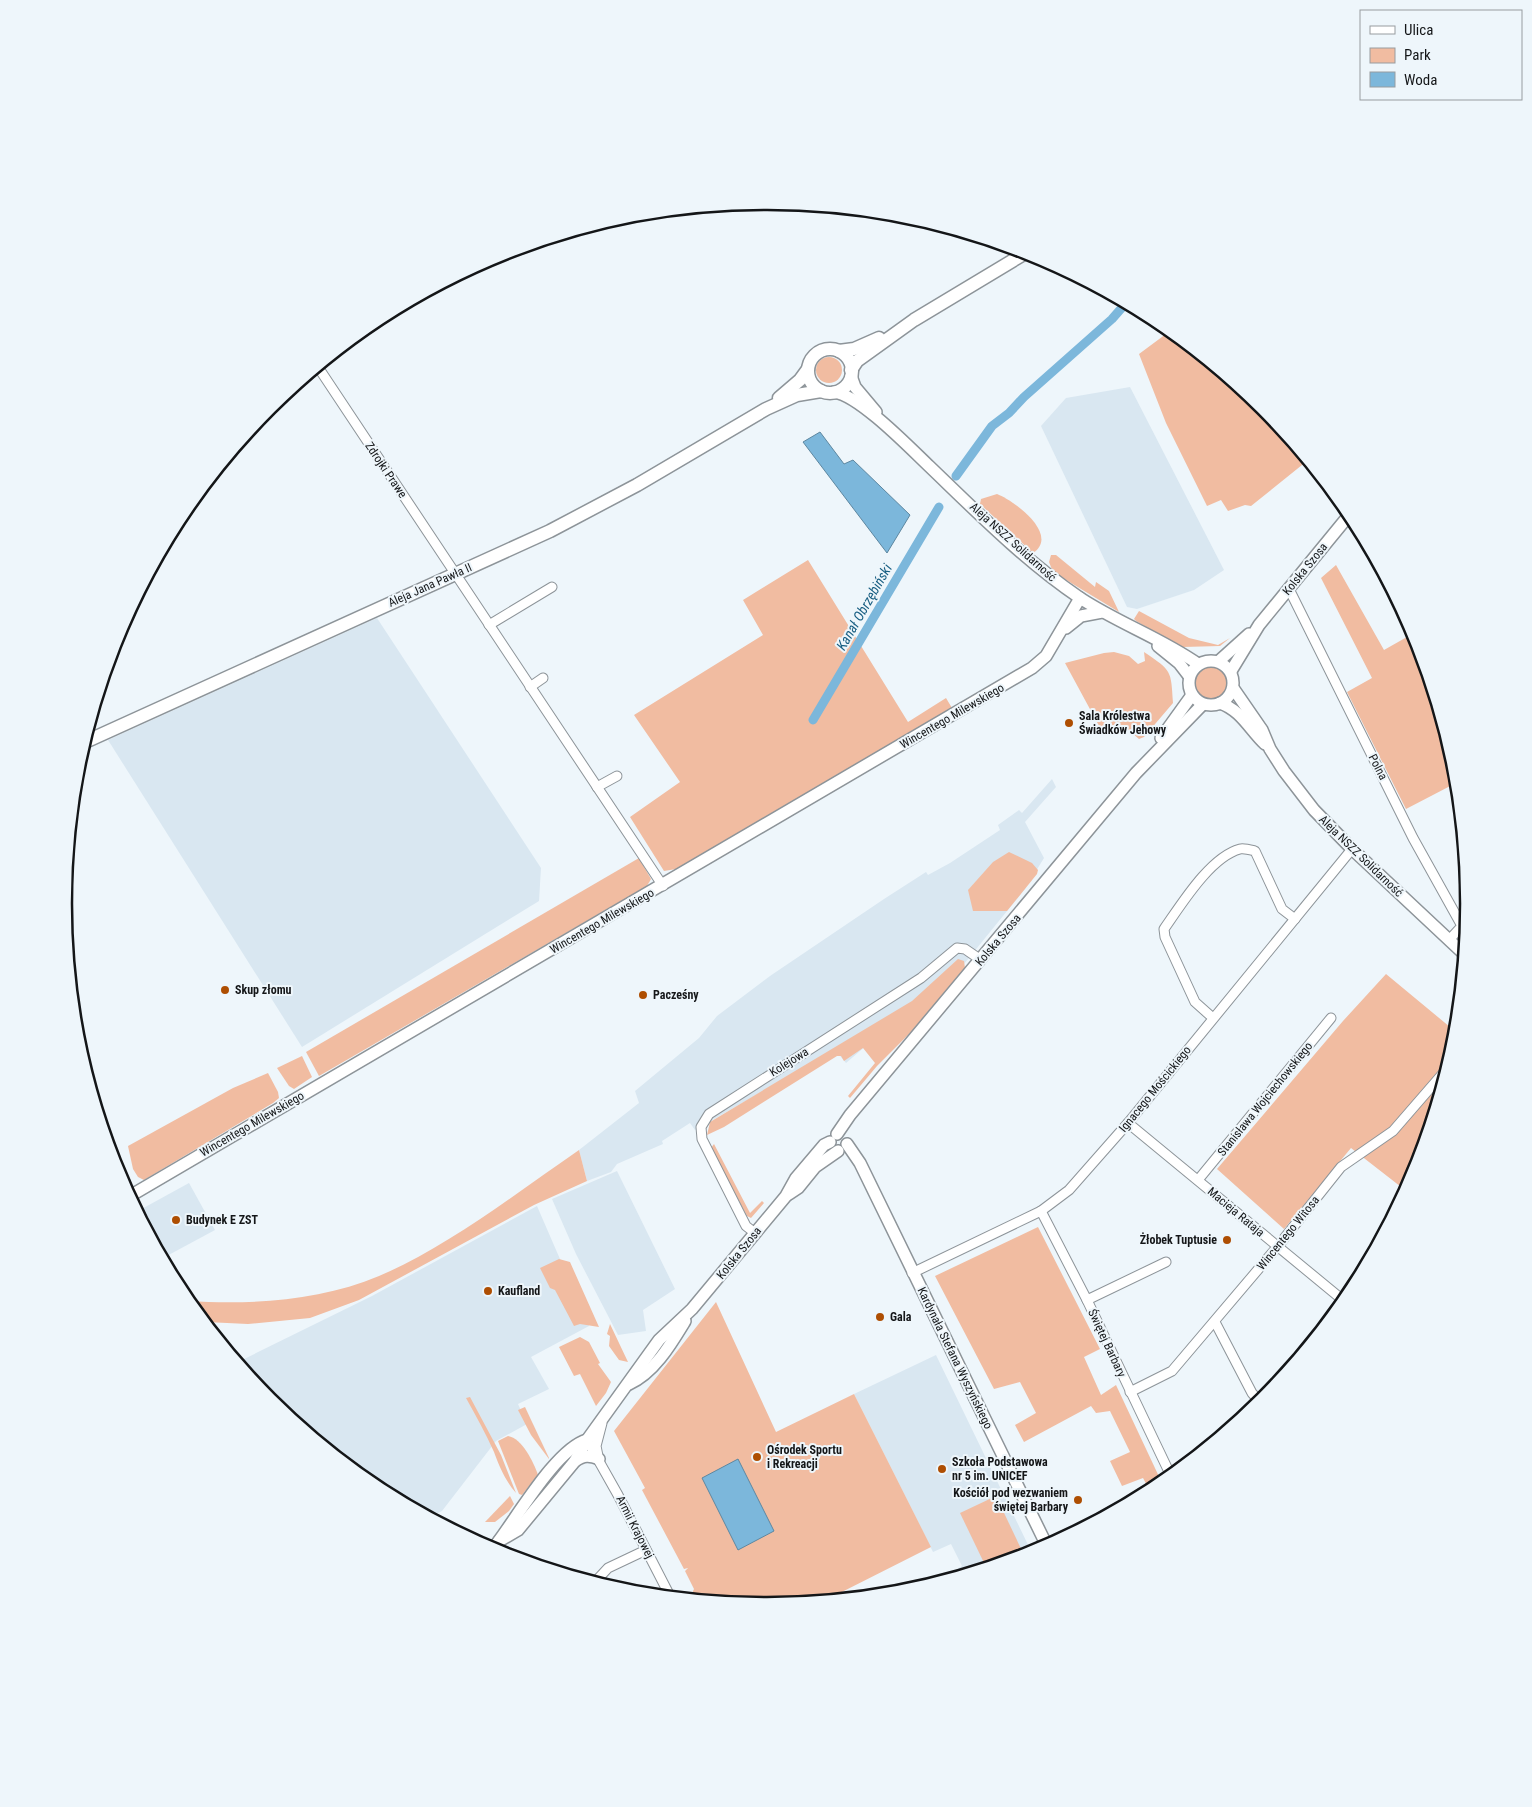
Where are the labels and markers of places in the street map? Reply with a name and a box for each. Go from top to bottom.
place label: Sala Królestwa Świadków Jehowy [1079,709,1167,737]
marker: Sala Królestwa Świadków Jehowy [1063,717,1075,729]
place label: Skup złomu [235,983,292,997]
marker: Skup złomu [219,984,231,996]
place label: Pacześny [653,988,699,1002]
marker: Pacześny [637,989,649,1001]
place label: Budynek E ZST [186,1213,259,1227]
marker: Budynek E ZST [170,1214,182,1226]
place label: Żłobek Tuptusie [1140,1232,1217,1247]
marker: Żłobek Tuptusie [1221,1234,1233,1246]
place label: Kaufland [498,1284,540,1298]
marker: Kaufland [482,1285,494,1297]
place label: Gala [890,1310,912,1324]
marker: Gala [874,1311,886,1323]
place label: Ośrodek Sportu i Rekreacji [767,1443,842,1471]
marker: Ośrodek Sportu i Rekreacji [751,1451,763,1463]
place label: Szkoła Podstawowa nr 5 im. UNICEF [952,1455,1048,1483]
marker: Szkoła Podstawowa nr 5 im. UNICEF [936,1463,948,1475]
place label: Kościół pod wezwaniem świętej Barbary [953,1486,1069,1514]
marker: Kościół pod wezwaniem świętej Barbary [1072,1494,1084,1506]

